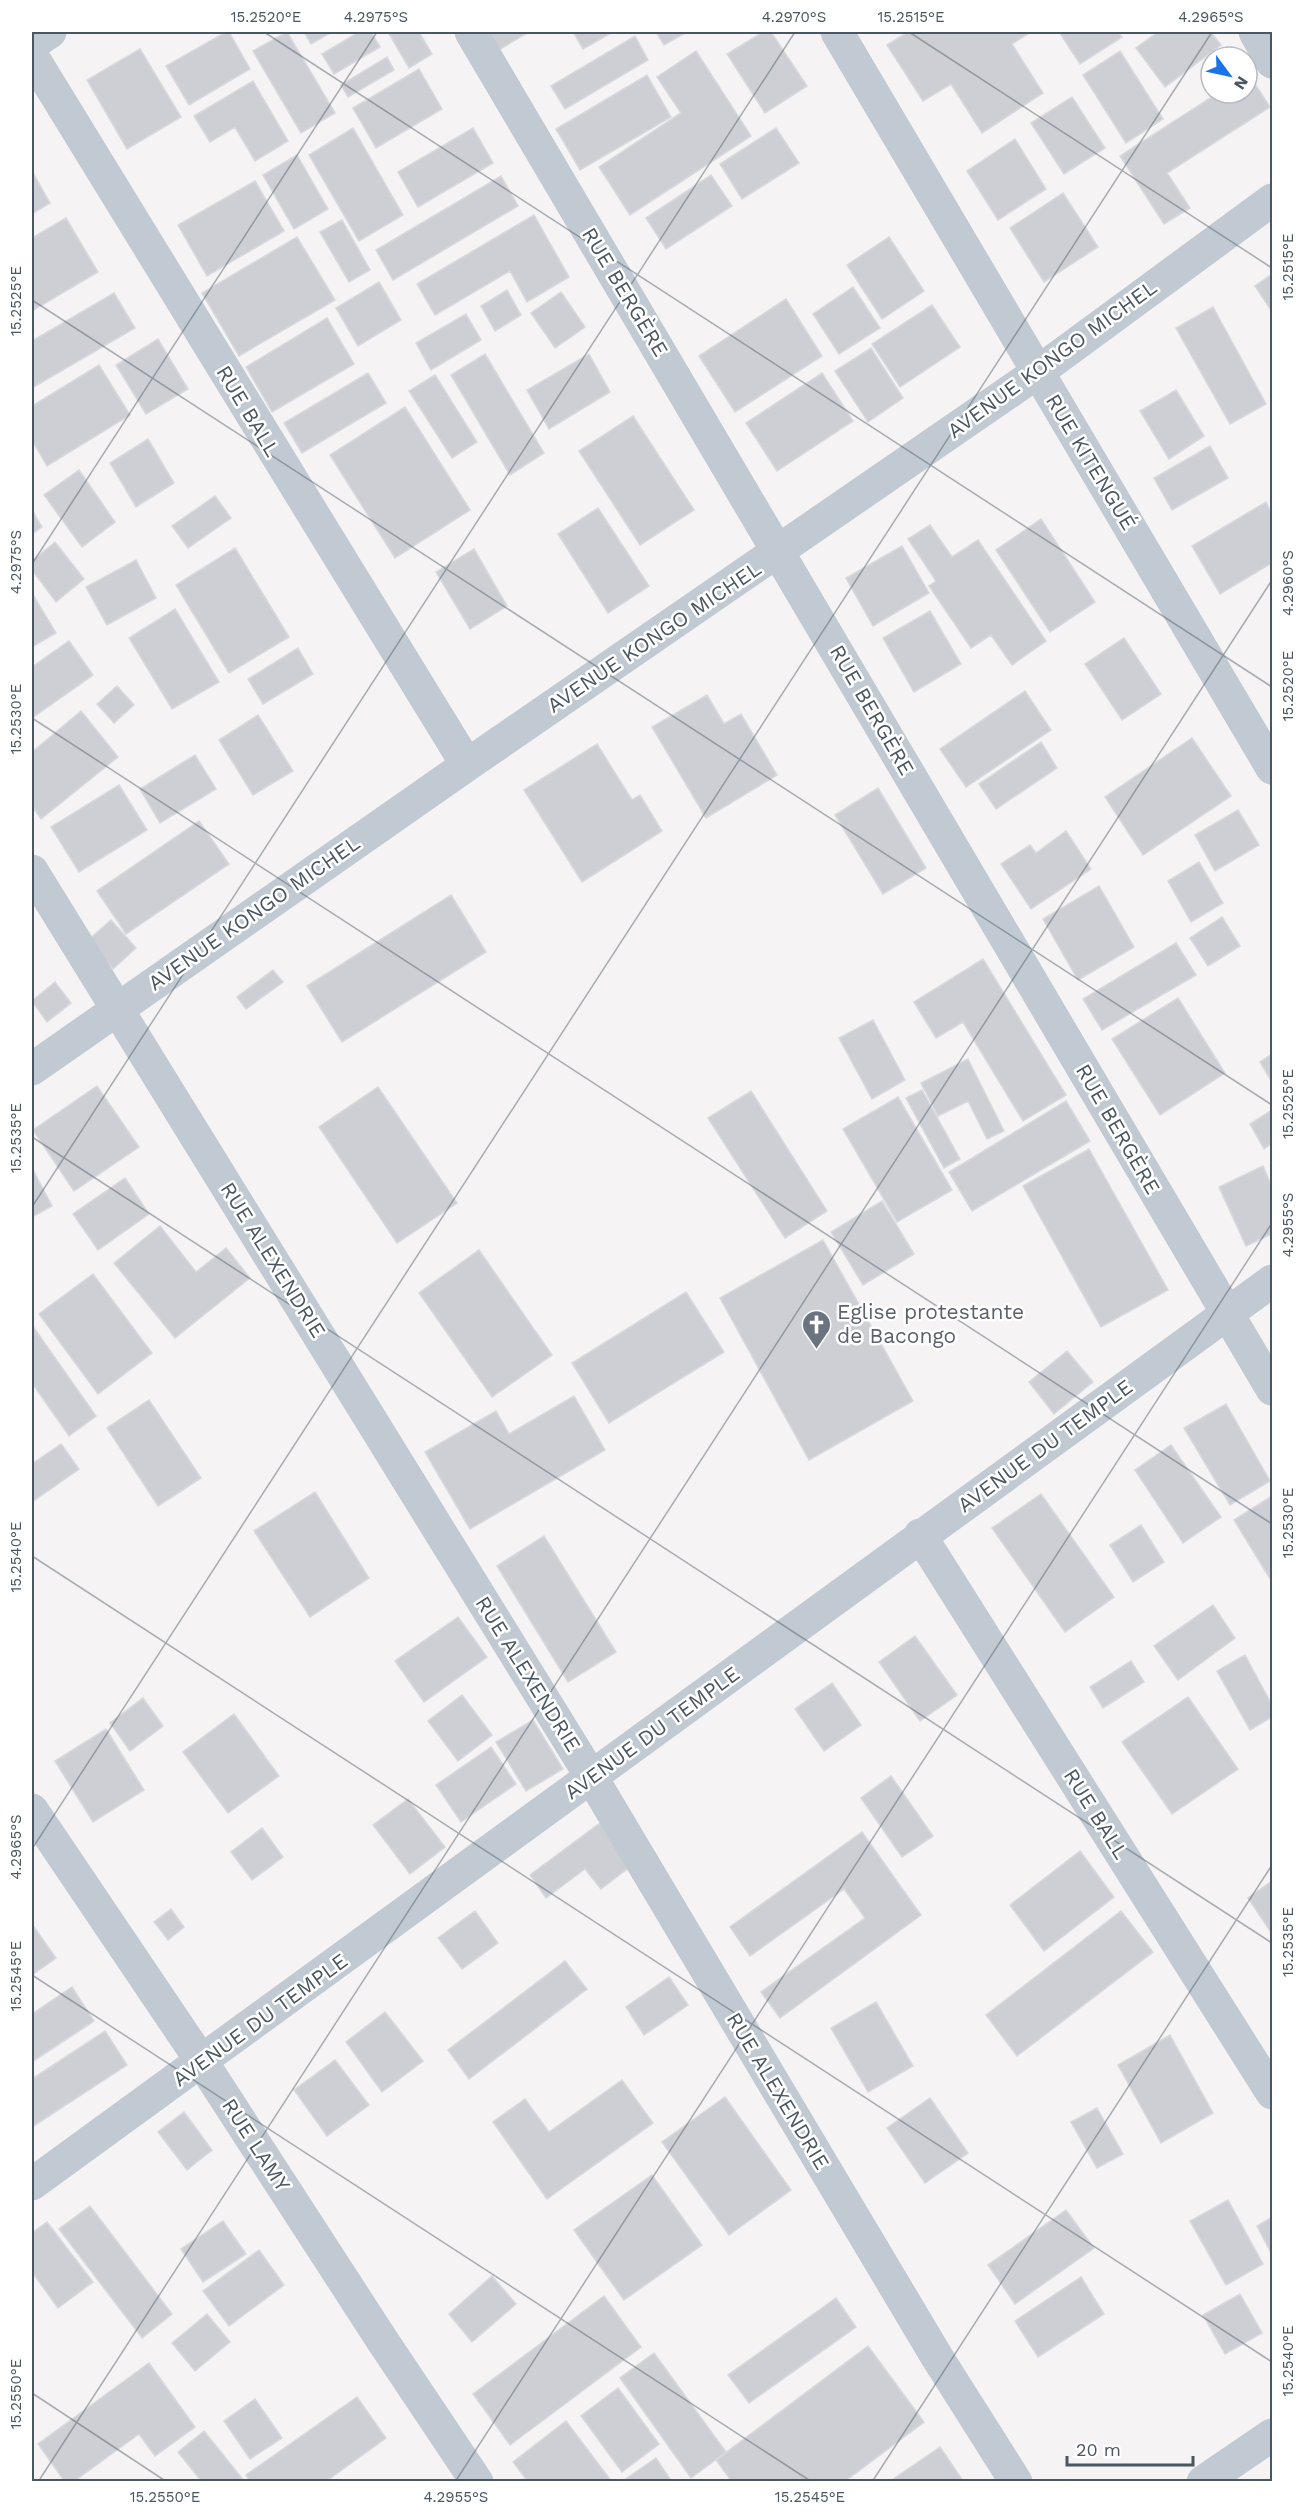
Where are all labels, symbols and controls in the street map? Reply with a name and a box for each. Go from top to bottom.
text: 15.2520°E [231,8,301,26]
text: 4.2975°S [344,8,408,26]
text: 4.2970°S [762,8,826,26]
text: 15.2515°E [877,8,945,26]
text: 4.2965°S [1178,8,1244,26]
north arrow [1199,45,1259,105]
text: N [1230,73,1252,93]
street label: RUE BERGÈRE [577,223,674,361]
text: 15.2515°E [1279,233,1297,301]
text: 15.2525°E [7,266,25,336]
street label: AVENUE KONGO MICHEL [942,274,1161,443]
street label: RUE BALL [211,361,285,461]
street label: RUE KITENGUÉ [1041,389,1142,534]
text: 4.2975°S [7,530,25,594]
text: 4.2960°S [1279,550,1297,616]
street label: AVENUE KONGO MICHEL [542,556,765,718]
street label: RUE BERGÈRE [825,640,920,779]
text: 15.2520°E [1279,651,1297,721]
text: 15.2530°E [7,684,25,754]
street label: AVENUE KONGO MICHEL [143,830,364,995]
street label: RUE BERGÈRE [1071,1059,1166,1198]
text: 15.2525°E [1279,1069,1297,1139]
text: 15.2535°E [7,1103,25,1173]
street label: RUE ALEXENDRIE [216,1177,331,1342]
text: 4.2955°S [1279,1193,1297,1257]
place label: Eglise protestante de Bacongo [837,1299,1024,1348]
church icon: Eglise protestante de Bacongo [800,1308,832,1350]
street label: AVENUE DU TEMPLE [952,1374,1137,1517]
text: 15.2530°E [1279,1488,1297,1558]
text: 15.2540°E [7,1521,25,1593]
street label: RUE ALEXENDRIE [471,1591,586,1756]
street label: AVENUE DU TEMPLE [559,1661,744,1804]
street label: RUE BALL [1059,1764,1134,1864]
text: 4.2965°S [7,1814,25,1880]
text: 15.2535°E [1279,1907,1297,1977]
text: 15.2545°E [7,1941,25,2011]
street label: AVENUE DU TEMPLE [167,1948,352,2091]
street label: RUE ALEXENDRIE [722,2008,835,2174]
street label: RUE LAMY [217,2094,296,2196]
text: 15.2540°E [1279,2325,1297,2397]
text: 15.2550°E [7,2359,25,2429]
scale bar [1067,2429,1193,2467]
text: 20 m [1076,2439,1121,2460]
text: 15.2550°E [130,2488,200,2506]
text: 4.2955°S [424,2488,488,2506]
text: 15.2545°E [775,2488,845,2506]

